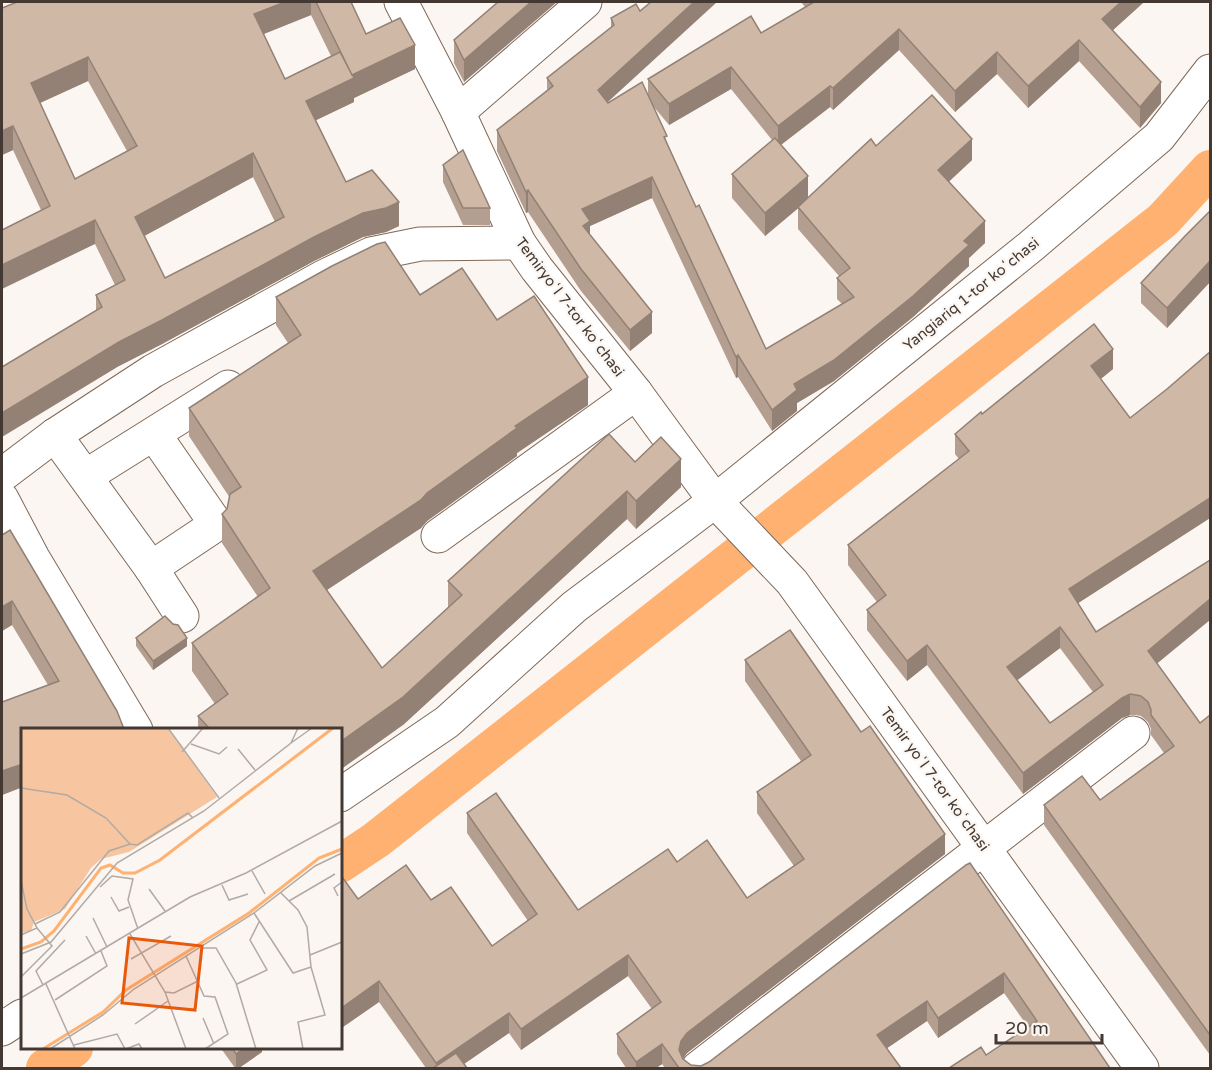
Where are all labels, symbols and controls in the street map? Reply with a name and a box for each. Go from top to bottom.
street label: Temiryoʻl 7-tor koʻchasi [512,234,628,380]
street label: Yangiariq 1-tor koʻchasi [899,234,1043,354]
street label: Temir yoʻl 7-tor koʻchasi [877,703,993,855]
inset map [21,728,342,1049]
scale bar [996,1007,1102,1045]
text: 20 m [1005,1017,1049,1039]

